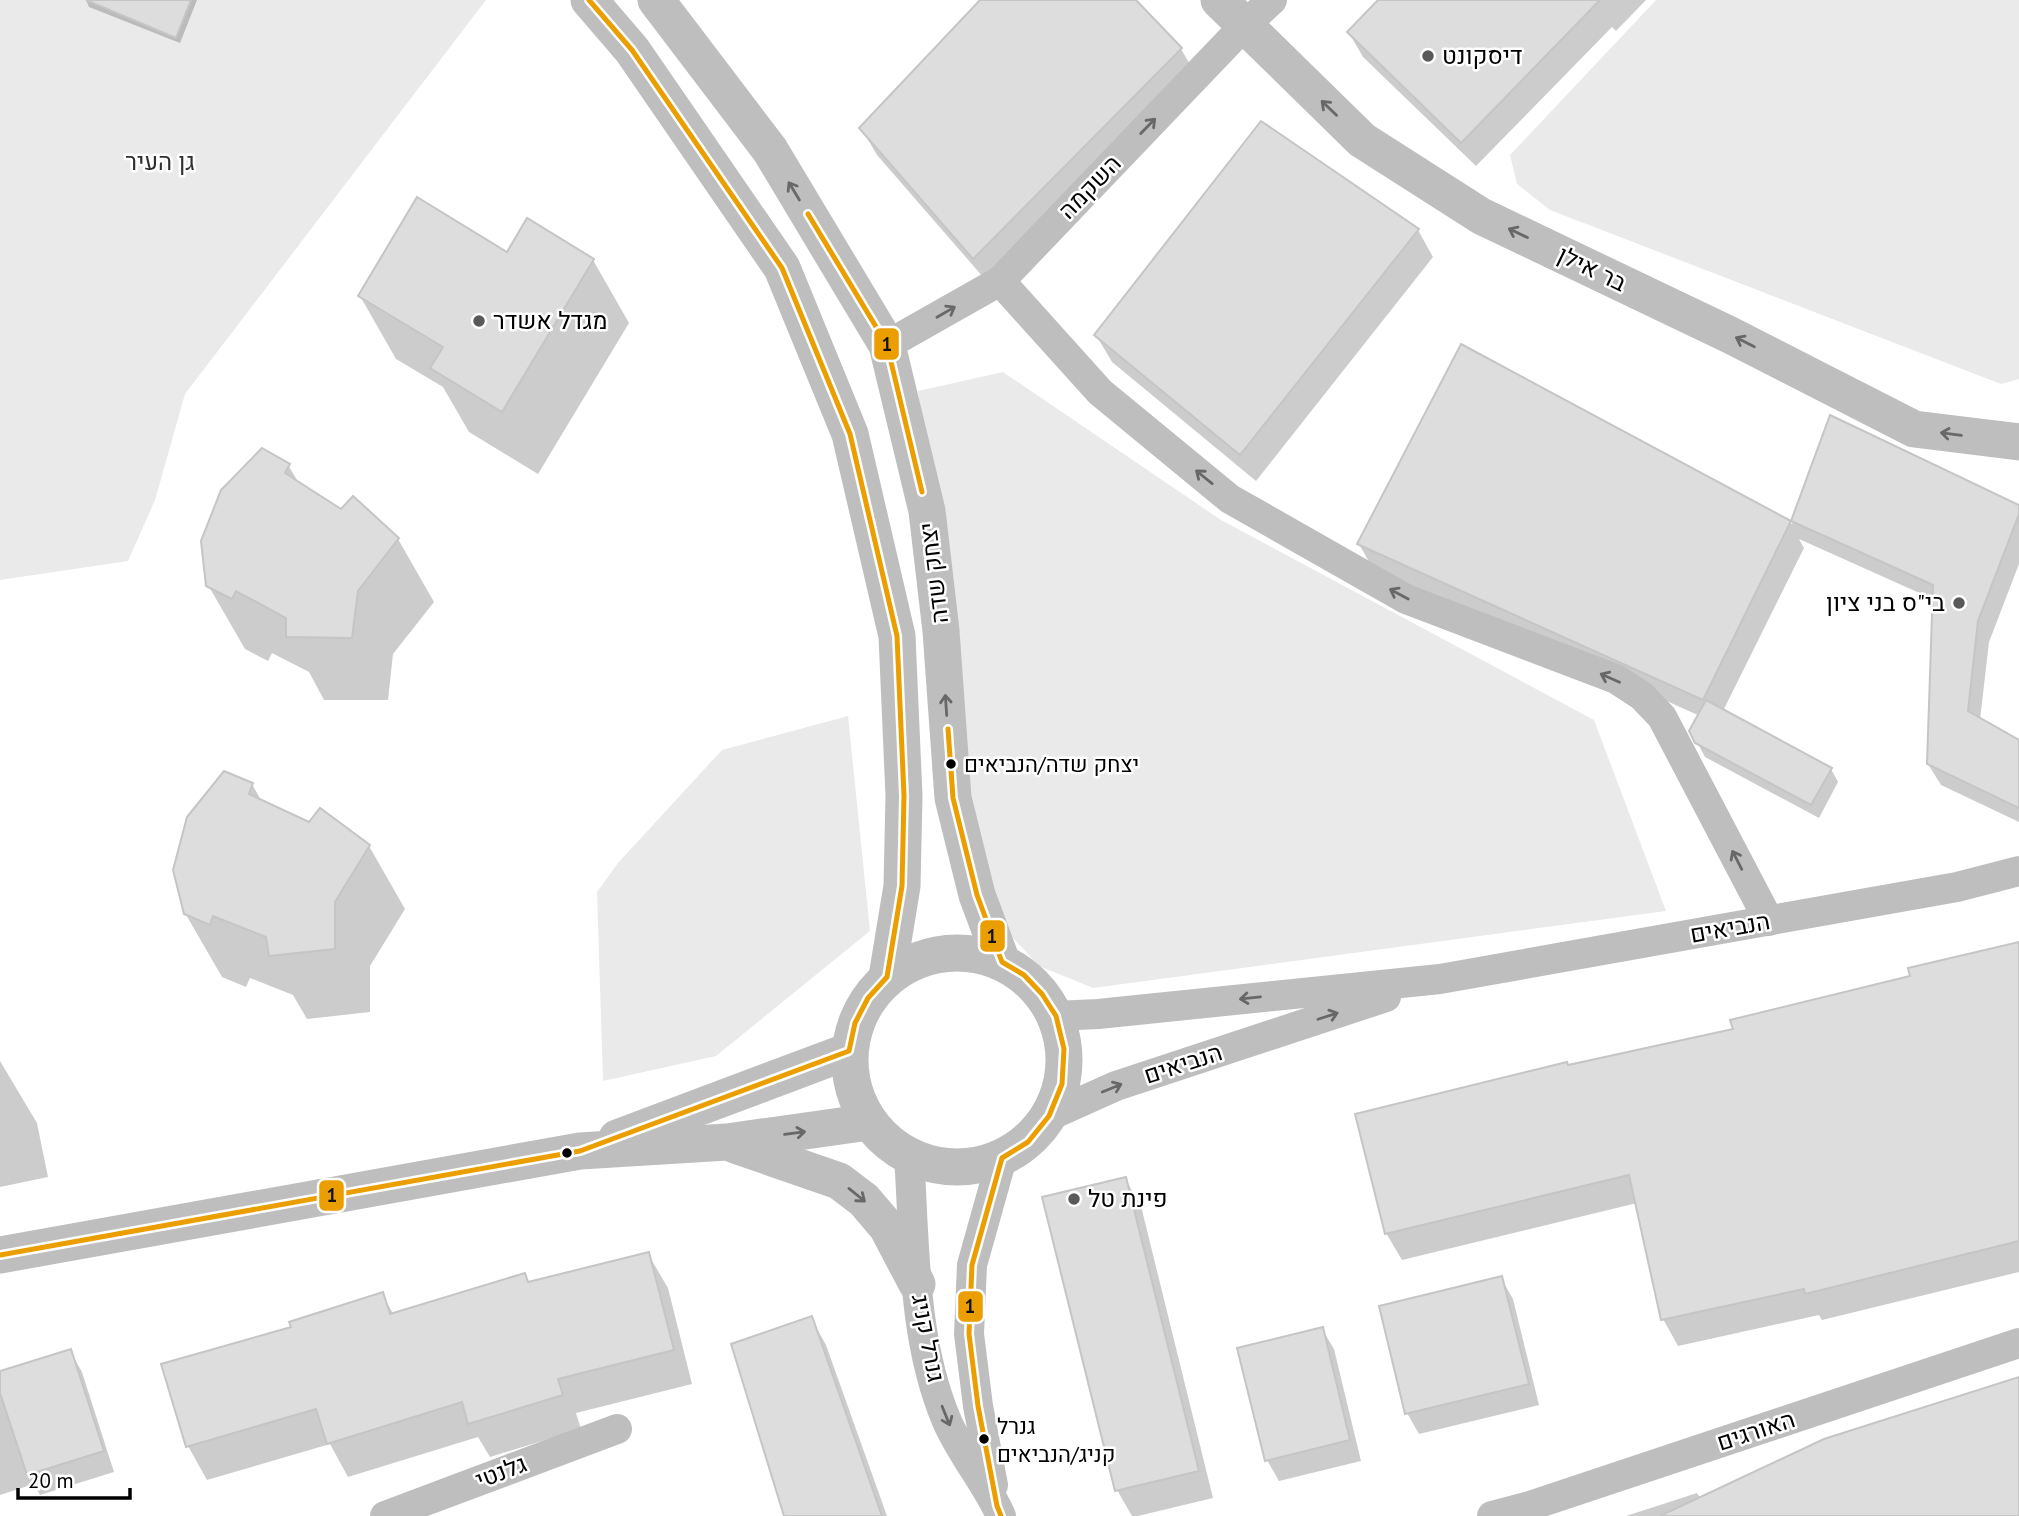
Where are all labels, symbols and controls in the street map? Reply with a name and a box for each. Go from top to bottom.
place label: דיסקונט [1442,40,1523,71]
marker: דיסקונט [1420,48,1436,64]
one-way arrow [1321,100,1338,117]
one-way arrow [1140,118,1157,135]
park label: גן העיר [125,146,195,177]
street label: השקמה [1052,148,1128,225]
one-way arrow [786,181,800,201]
one-way arrow [1508,226,1529,240]
street label: בר אילן [1553,239,1632,299]
place label: מגדל אשדר [493,305,607,336]
one-way arrow [935,305,956,318]
marker: מגדל אשדר [471,313,487,329]
line badge: 1 [873,327,900,361]
text: 1 [882,332,892,356]
one-way arrow [1735,335,1756,349]
one-way arrow [1940,427,1963,440]
one-way arrow [1196,470,1214,485]
street label: יצחק שדה [912,521,955,626]
one-way arrow [1389,587,1409,601]
place label: בי"ס בני ציון [1826,587,1945,618]
marker: בי"ס בני ציון [1951,595,1967,611]
one-way arrow [1600,671,1621,684]
one-way arrow [939,694,952,717]
place label: יצחק שדה/הנביאים [964,750,1139,778]
marker: יצחק שדה/הנביאים [944,757,958,771]
one-way arrow [1730,850,1744,871]
street label: הנביאים [1688,905,1772,950]
line badge: 1 [979,919,1006,953]
text: 1 [987,924,997,948]
one-way arrow [1239,992,1262,1005]
one-way arrow [1316,1009,1338,1021]
street label: הנביאים [1140,1036,1226,1091]
one-way arrow [1101,1081,1122,1094]
one-way arrow [783,1127,805,1140]
unlabelled marker [560,1146,574,1160]
line badge: 1 [318,1179,345,1212]
text: 1 [327,1183,337,1207]
place label: פינת טל [1088,1183,1168,1214]
one-way arrow [848,1188,866,1203]
marker: פינת טל [1066,1191,1082,1207]
line badge: 1 [957,1290,984,1323]
street label: גנרל קניג [905,1291,952,1384]
text: 1 [965,1294,975,1318]
street label: האורגים [1713,1403,1799,1458]
one-way arrow [941,1405,954,1426]
place label: גנרל קניג/הנביאים [997,1412,1115,1468]
marker: גנרל קניג/הנביאים [977,1432,991,1446]
street label: גלנטי [471,1448,531,1495]
scale bar [18,1456,130,1500]
text: 20 m [28,1467,74,1494]

